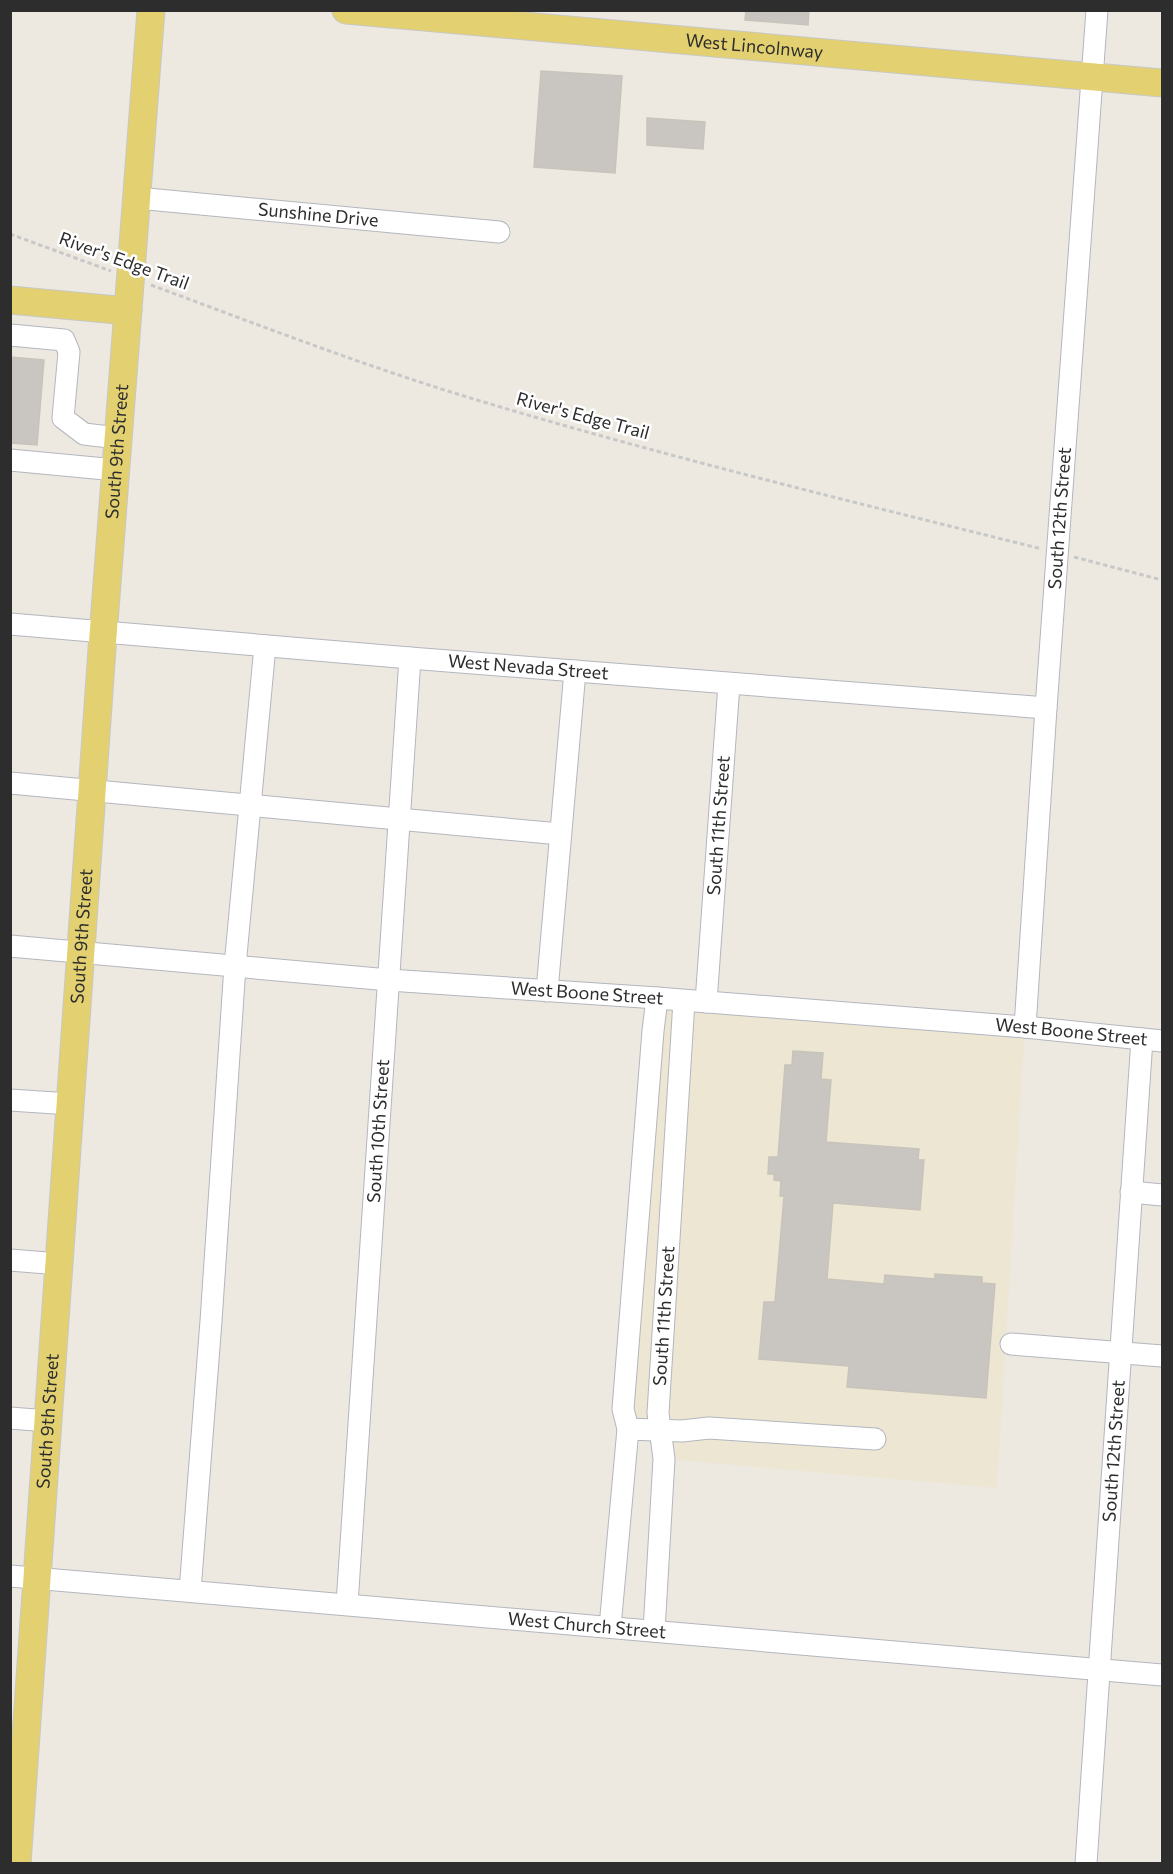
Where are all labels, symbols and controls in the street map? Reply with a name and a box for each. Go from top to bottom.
street label: West Lincolnway [685,28,824,63]
street label: Sunshine Drive [257,197,380,231]
street label: River's Edge Trail [56,226,192,294]
street label: South 9th Street [100,383,132,520]
street label: River's Edge Trail [514,387,652,443]
street label: South 12th Street [1043,446,1075,590]
street label: West Nevada Street [447,649,609,684]
street label: South 11th Street [702,755,734,896]
street label: South 9th Street [65,868,97,1005]
street label: West Boone Street [510,976,664,1008]
street label: West Boone Street [995,1013,1149,1049]
street label: South 10th Street [362,1058,393,1204]
street label: South 11th Street [648,1245,679,1386]
street label: South 9th Street [31,1353,63,1489]
street label: South 12th Street [1097,1379,1129,1523]
street label: West Church Street [507,1607,667,1642]

